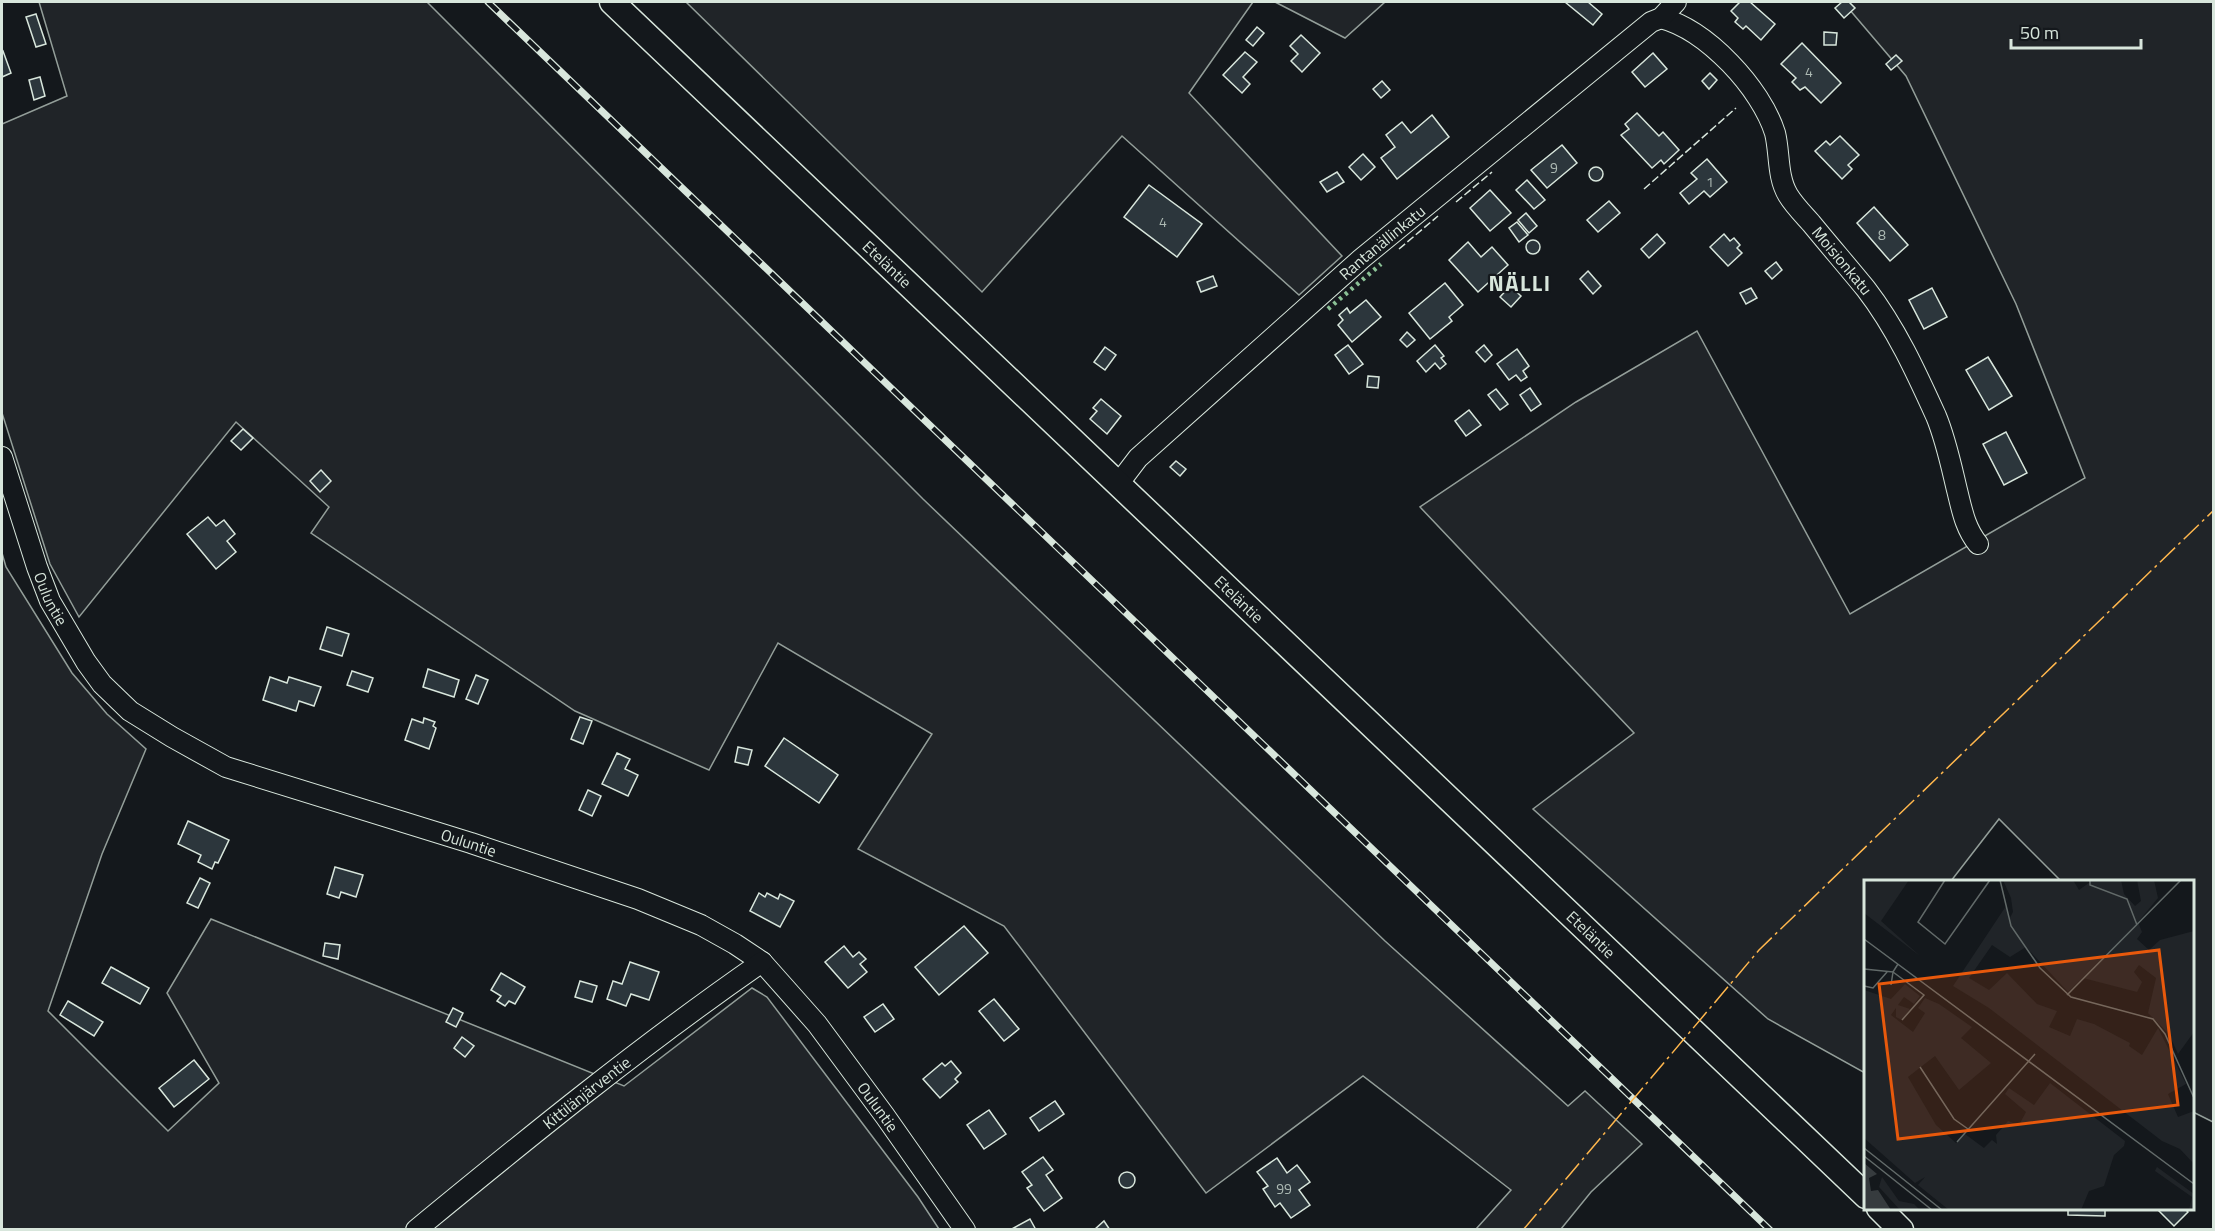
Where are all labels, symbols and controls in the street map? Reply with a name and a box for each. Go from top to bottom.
scale bar [2011,12,2142,50]
text: 50 m [2020,19,2059,46]
house number: 4 [1805,61,1813,82]
house number: 9 [1550,157,1558,178]
house number: 1 [1706,171,1714,192]
street label: Rantanällinkatu [1333,199,1430,285]
house number: 4 [1159,211,1167,232]
street label: Moisionkatu [1806,221,1878,300]
house number: 8 [1878,224,1886,245]
street label: Eteläntie [857,235,917,293]
district label: NÄLLI [1488,266,1552,300]
street label: Ouluntie [28,568,74,630]
street label: Eteläntie [1209,570,1269,629]
street label: Ouluntie [438,822,500,863]
inset map [1864,880,2194,1210]
street label: Eteläntie [1561,905,1621,964]
street label: Kittilänjärventie [537,1050,636,1135]
street label: Ouluntie [852,1077,905,1137]
house number: 99 [1276,1178,1292,1199]

